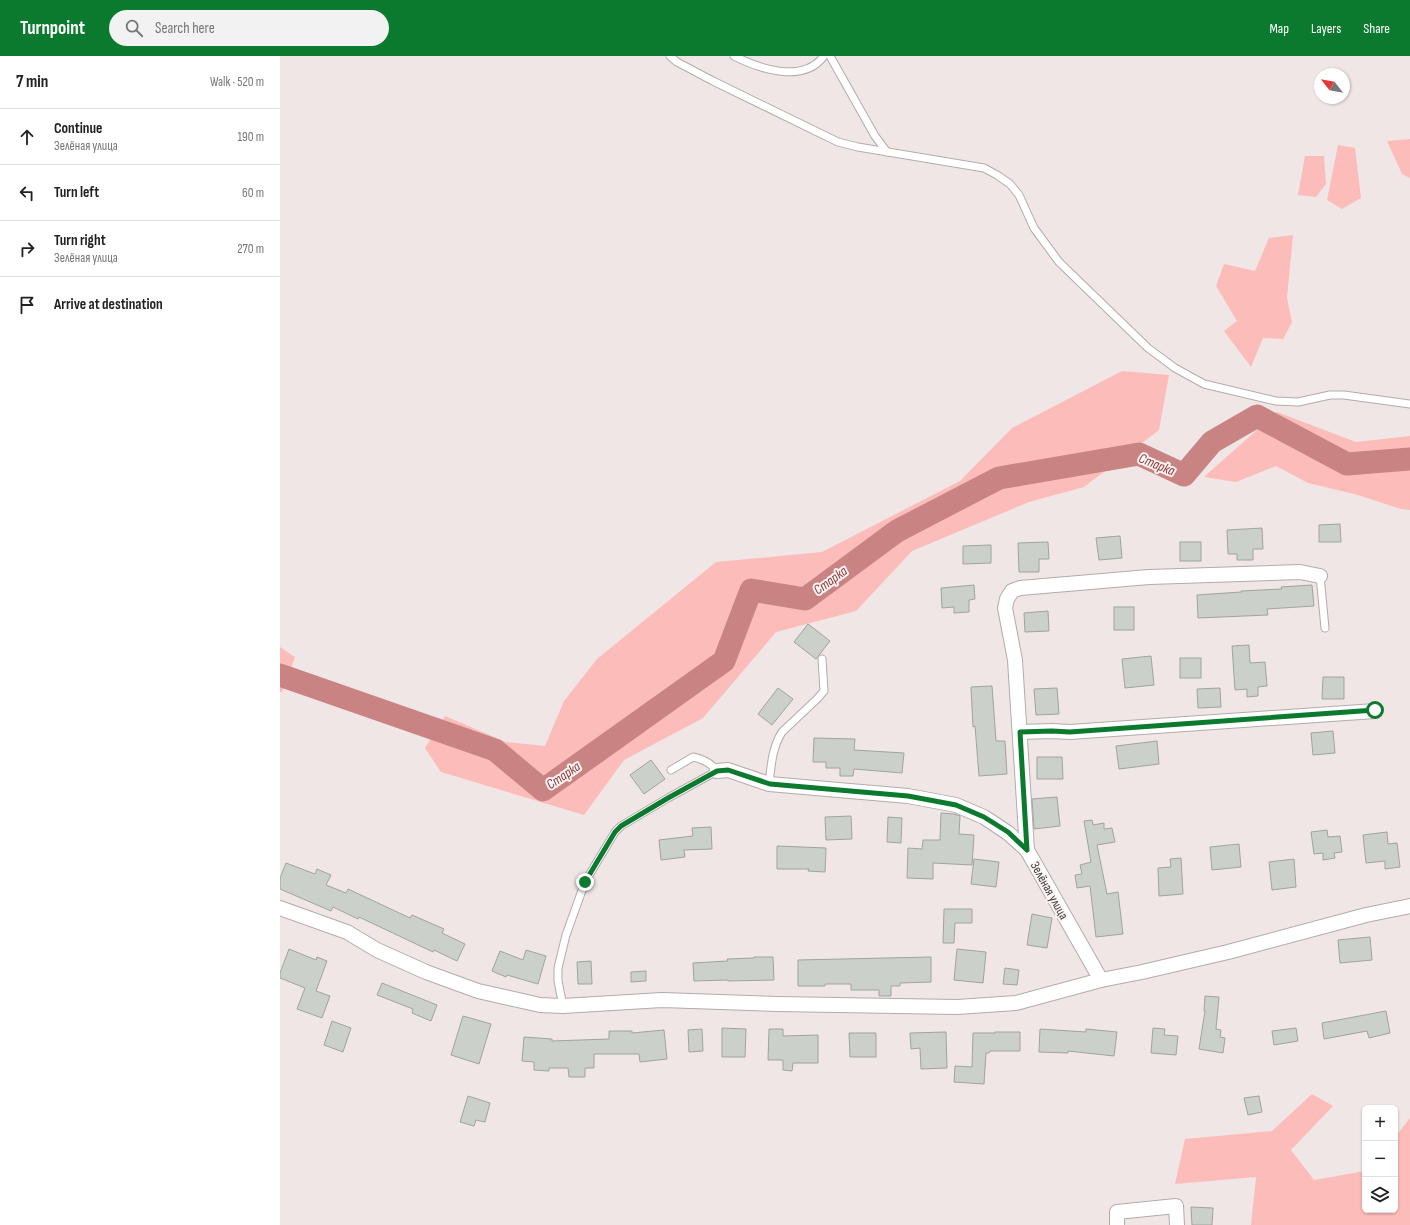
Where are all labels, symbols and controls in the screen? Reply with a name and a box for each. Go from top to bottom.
search box [109,10,389,46]
text: Turnpoint [20,17,85,40]
icon: search [123,17,145,39]
text: Search here [155,19,215,38]
text: Map [1269,20,1289,37]
text: Layers [1311,20,1341,37]
text: Share [1363,20,1390,37]
north arrow [1314,68,1350,104]
text: 7 min [16,72,48,92]
text: Walk · 520 m [210,74,264,90]
text: Continue [54,119,103,138]
icon: ahead [16,126,38,148]
text: 190 m [237,129,264,145]
text: Зелёная улица [54,138,118,154]
icon: left [16,182,38,204]
text: Turn left [54,183,99,202]
text: 60 m [242,185,264,201]
text: Turn right [54,231,106,250]
icon: right [16,238,38,260]
text: 270 m [237,241,264,257]
text: Зелёная улица [54,250,118,266]
icon: arrive [16,294,38,316]
text: Arrive at destination [54,295,163,314]
water label: Старка [1136,450,1178,479]
water label: Старка [810,562,851,598]
route start [1366,701,1384,719]
water label: Старка [543,758,584,793]
street label: Зелёная улица [1027,859,1072,922]
route end [576,873,594,891]
map controls [1362,1105,1398,1213]
button: + [1362,1105,1398,1141]
button: − [1362,1141,1398,1177]
button: layers [1362,1177,1398,1213]

